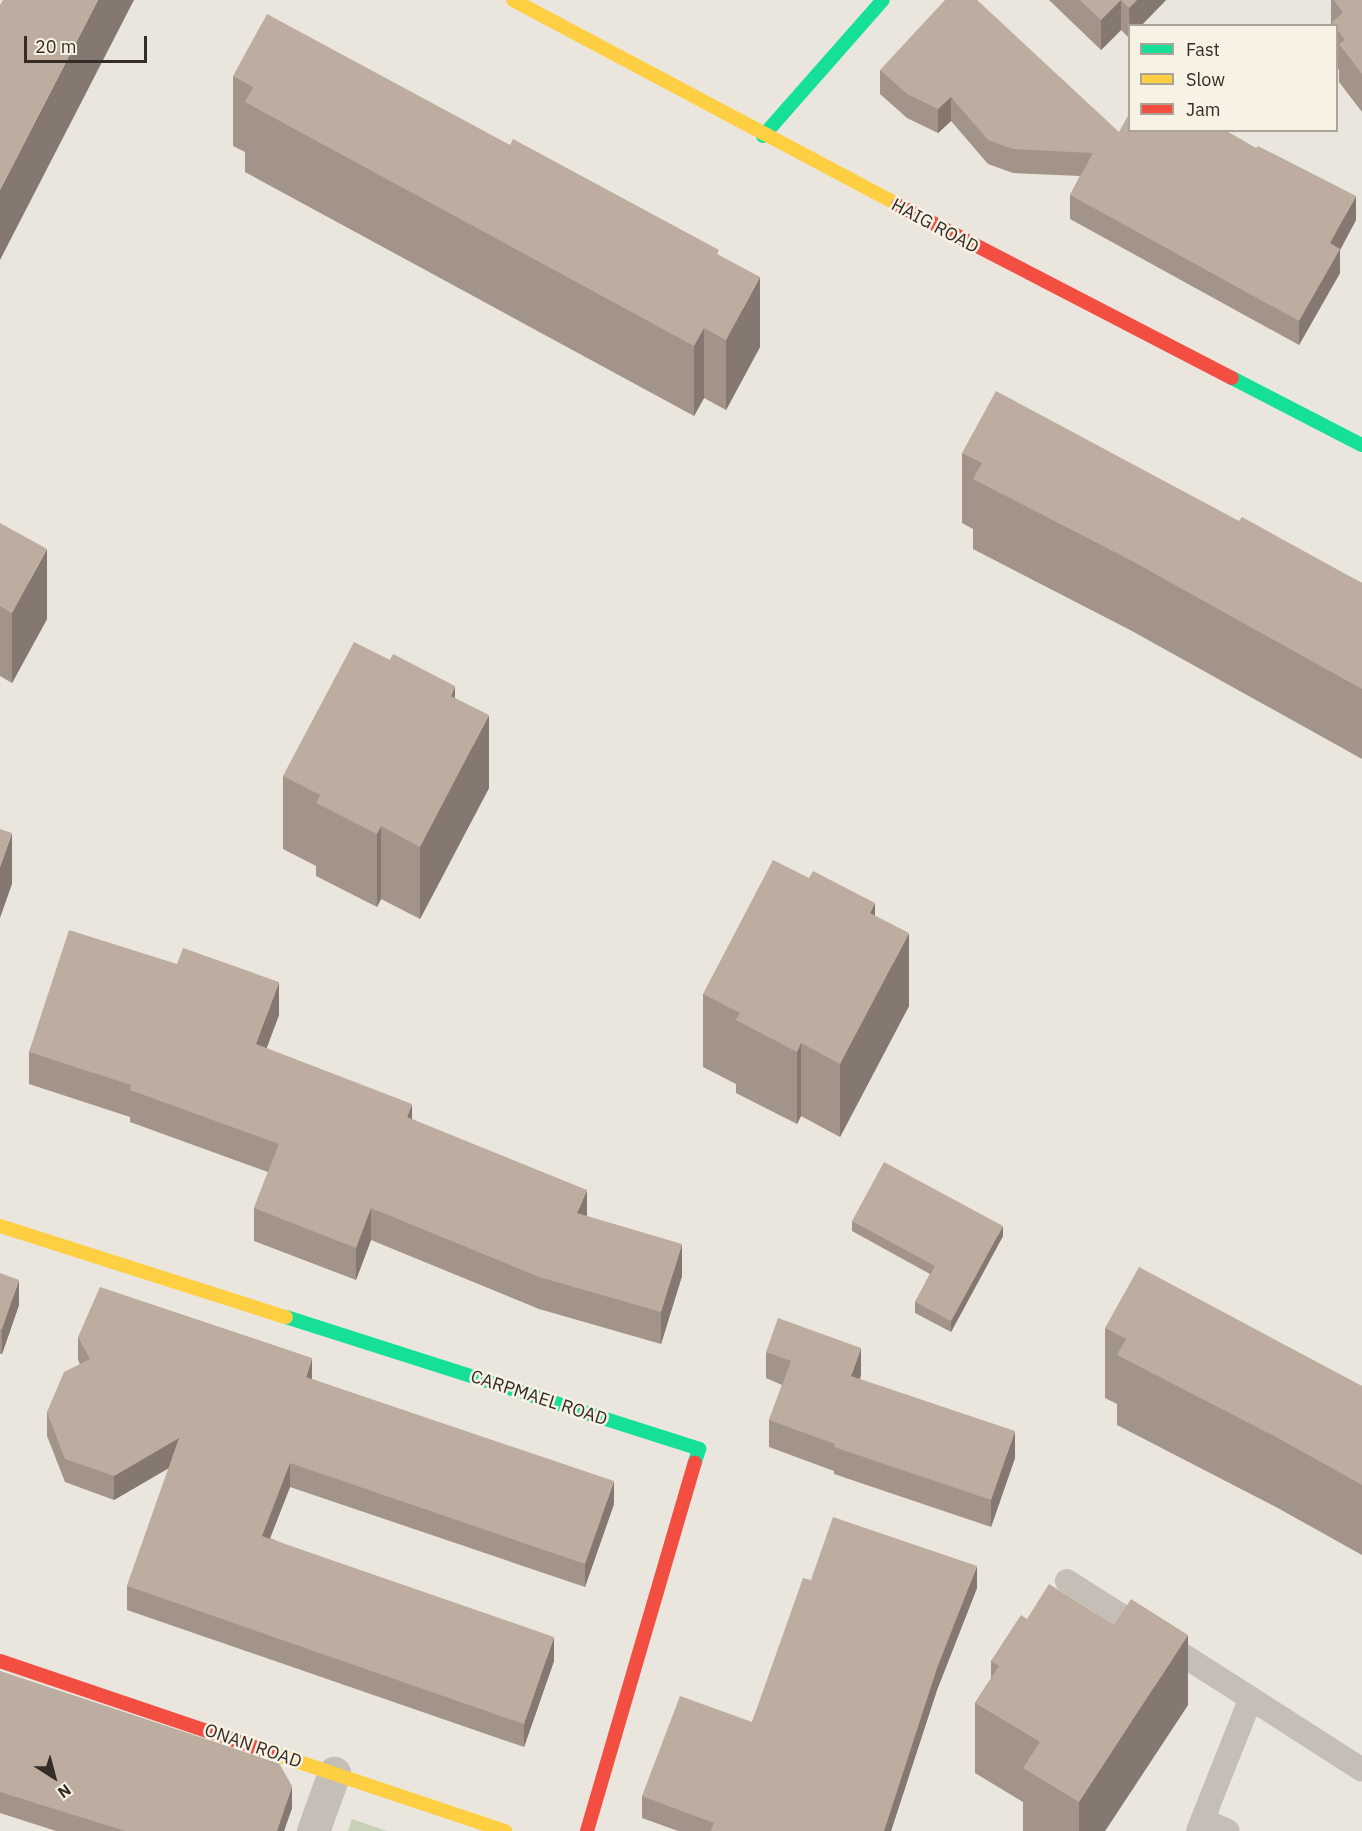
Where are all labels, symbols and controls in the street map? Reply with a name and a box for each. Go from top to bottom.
scale bar [27,24,150,62]
legend [1128,24,1338,132]
text: 20 m [35,35,77,58]
text: Fast [1186,38,1220,61]
text: Slow [1186,68,1225,91]
text: Jam [1186,98,1221,121]
street label: HAIG ROAD [888,194,982,258]
street label: CARPMAEL ROAD [468,1366,610,1430]
street label: ONAN ROAD [202,1719,304,1773]
north arrow [24,1747,84,1807]
text: N [54,1780,75,1803]

